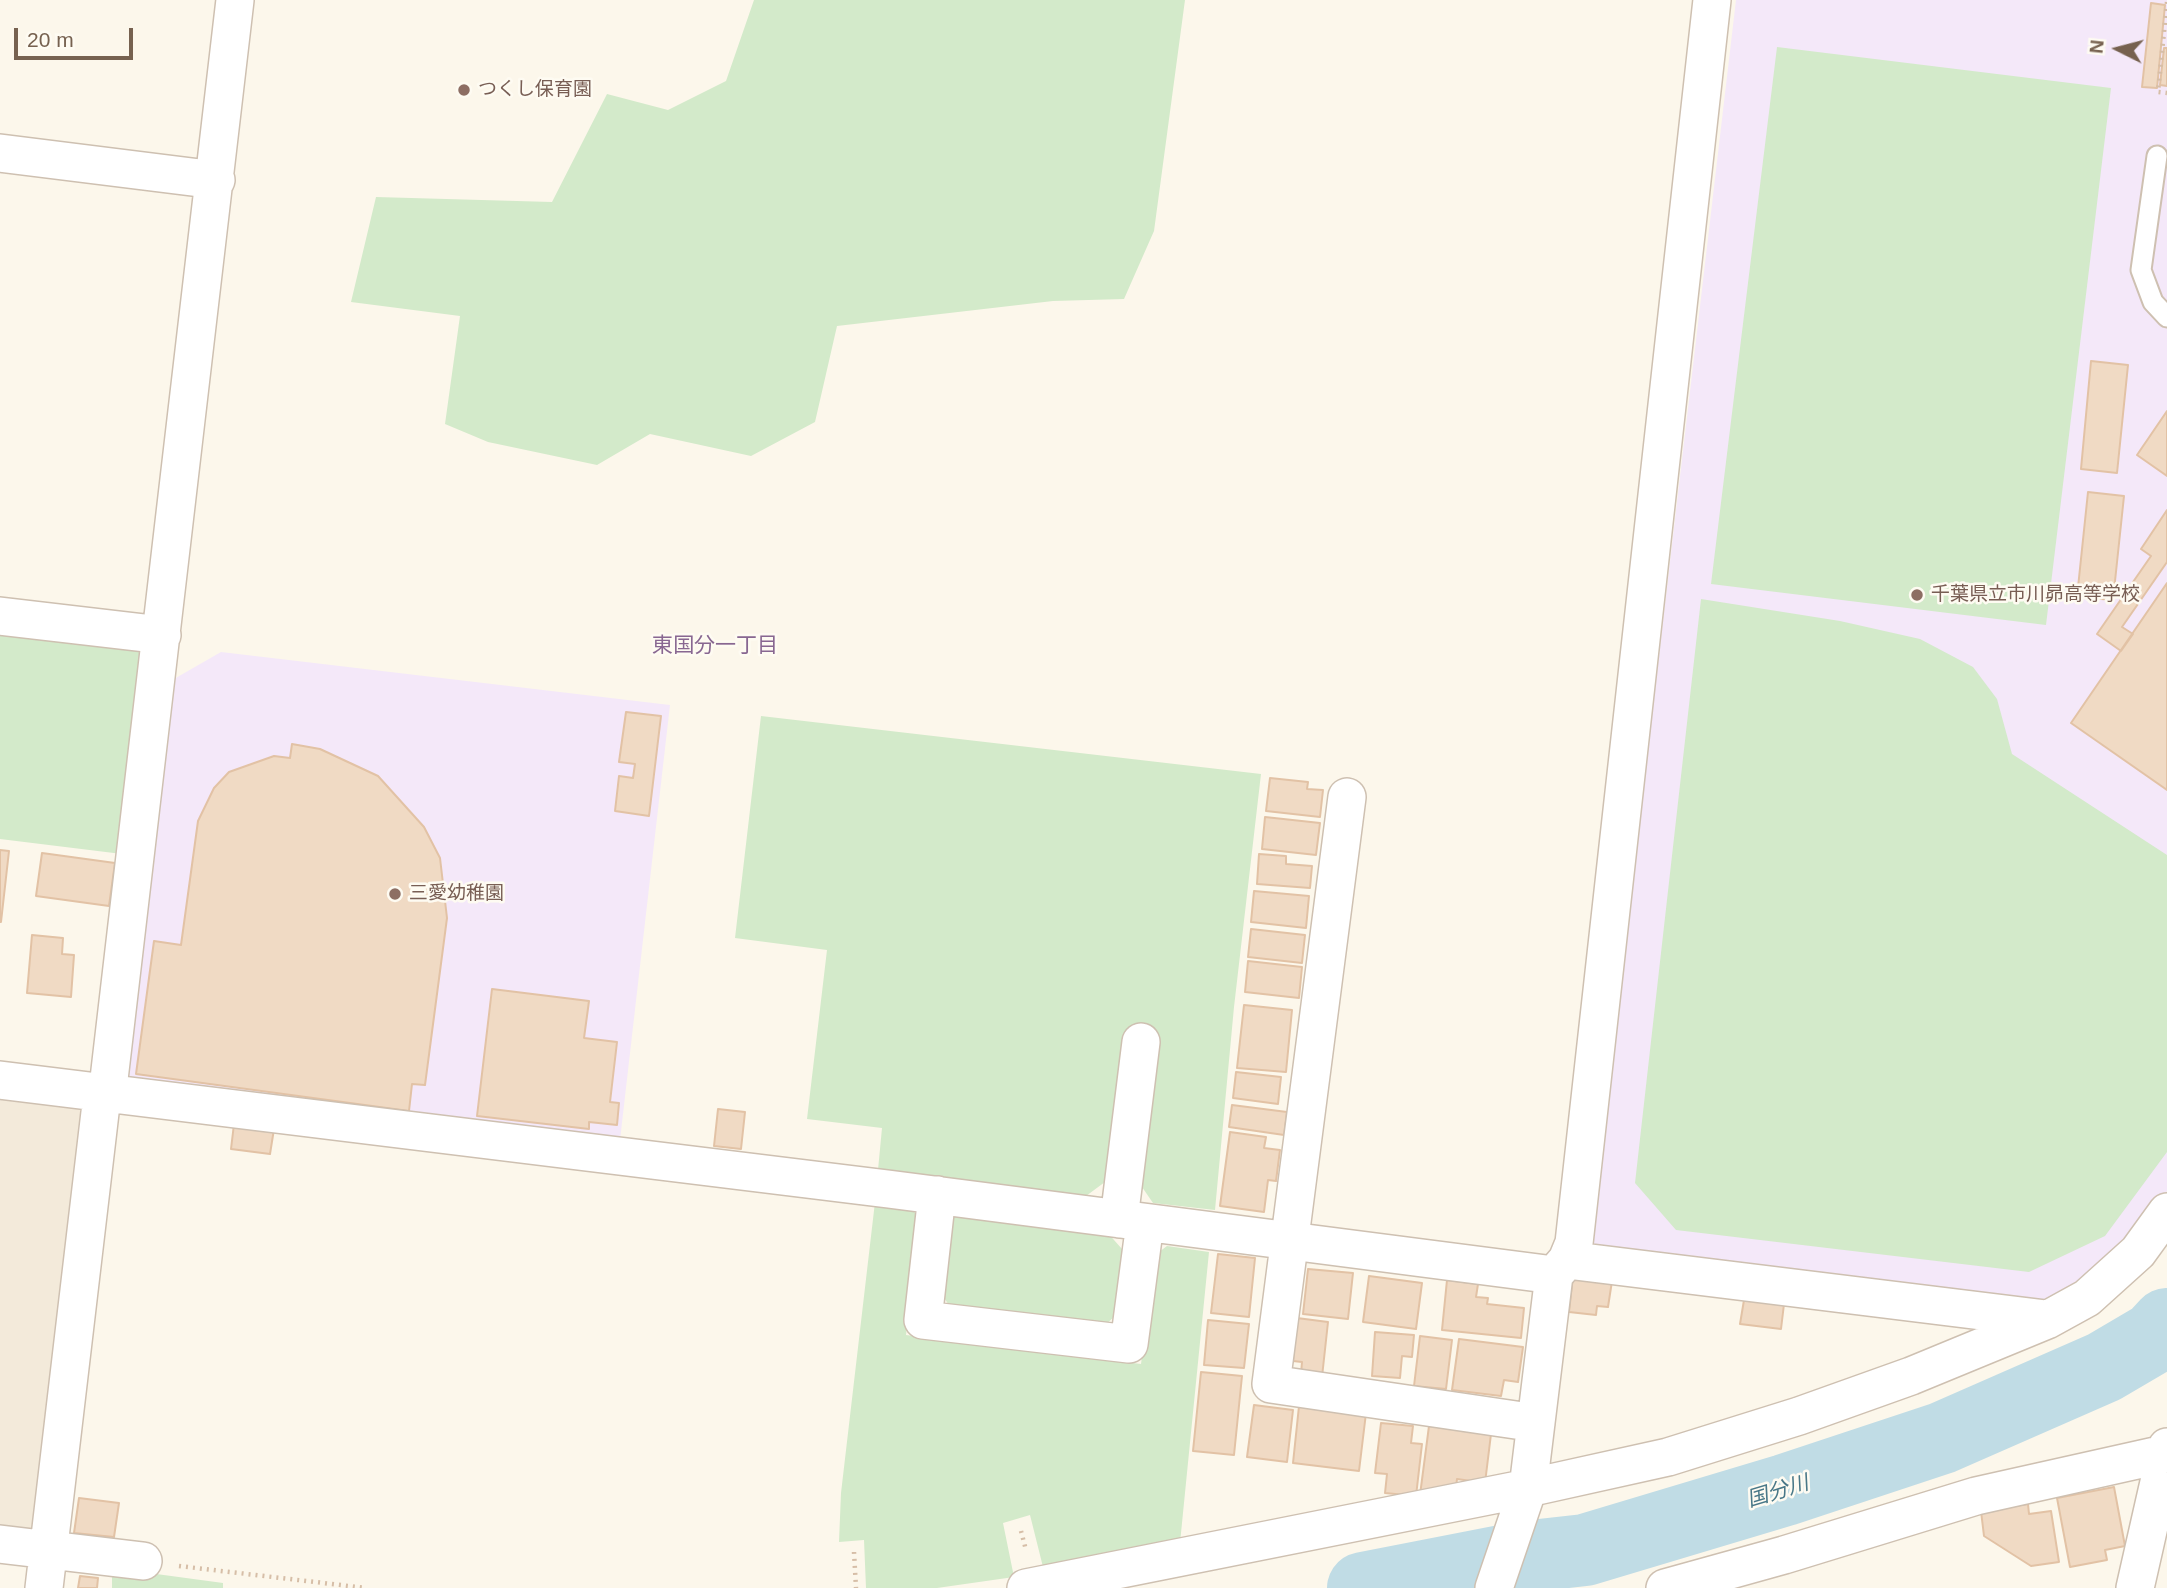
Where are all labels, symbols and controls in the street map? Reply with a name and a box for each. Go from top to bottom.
scale bar [18,14,136,58]
north arrow [2083,14,2153,84]
text: 20 m [27,28,74,51]
text: N [2085,39,2108,55]
place label: つくし保育園 [478,79,592,101]
marker: つくし保育園 [456,82,472,98]
place label: 千葉県立市川昴高等学校 [1931,584,2140,606]
marker: 千葉県立市川昴高等学校 [1909,587,1925,603]
district label: 東国分一丁目 [652,633,778,659]
place label: 三愛幼稚園 [409,883,504,905]
marker: 三愛幼稚園 [387,886,403,902]
water label: 国分川 [1744,1471,1812,1513]

